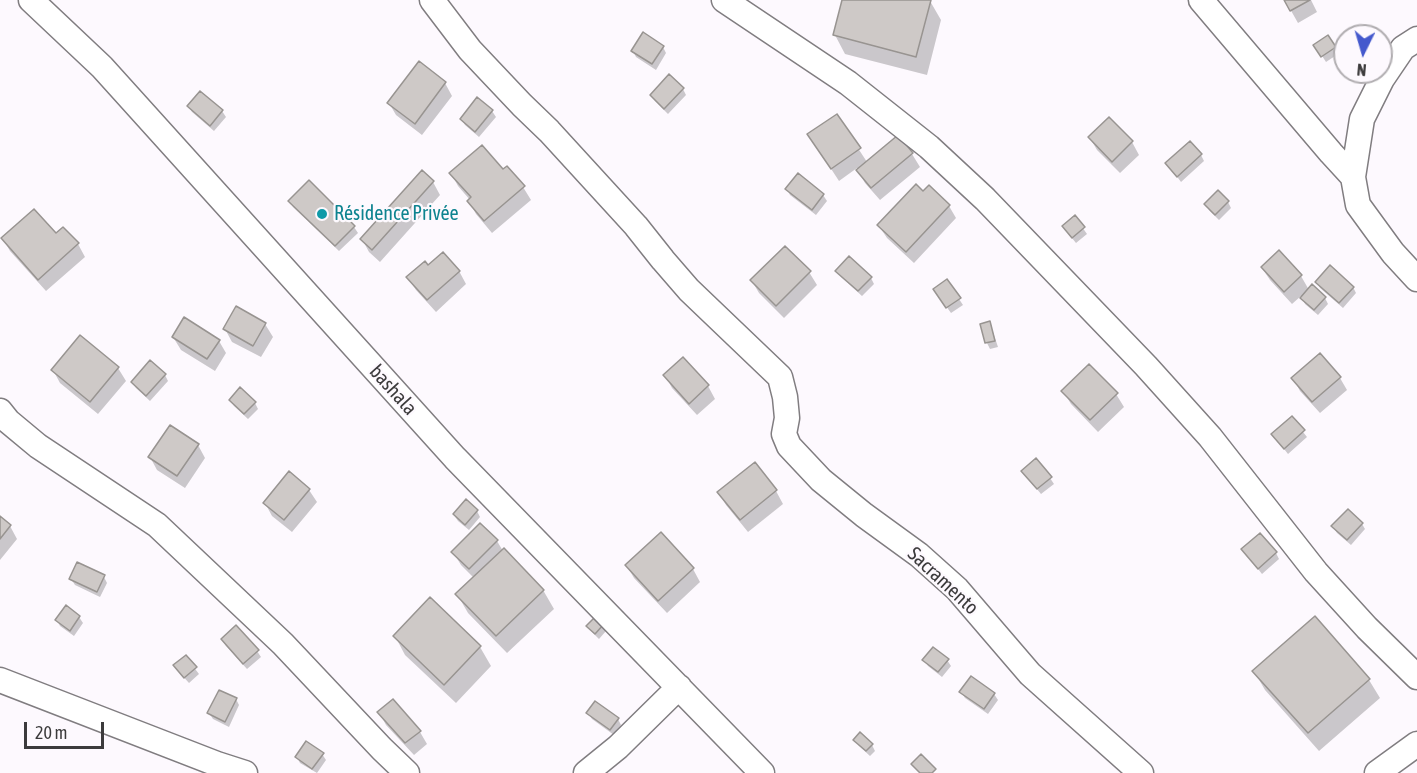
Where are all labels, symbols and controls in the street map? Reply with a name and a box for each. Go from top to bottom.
north arrow [1333,24,1393,84]
text: N [1356,61,1367,79]
place label: Résidence Privée [334,202,459,226]
marker: Résidence Privée [315,207,329,221]
street label: bashala [364,360,422,420]
street label: Sacramento [903,542,983,620]
scale bar [27,710,106,748]
text: 20 m [35,722,67,743]

